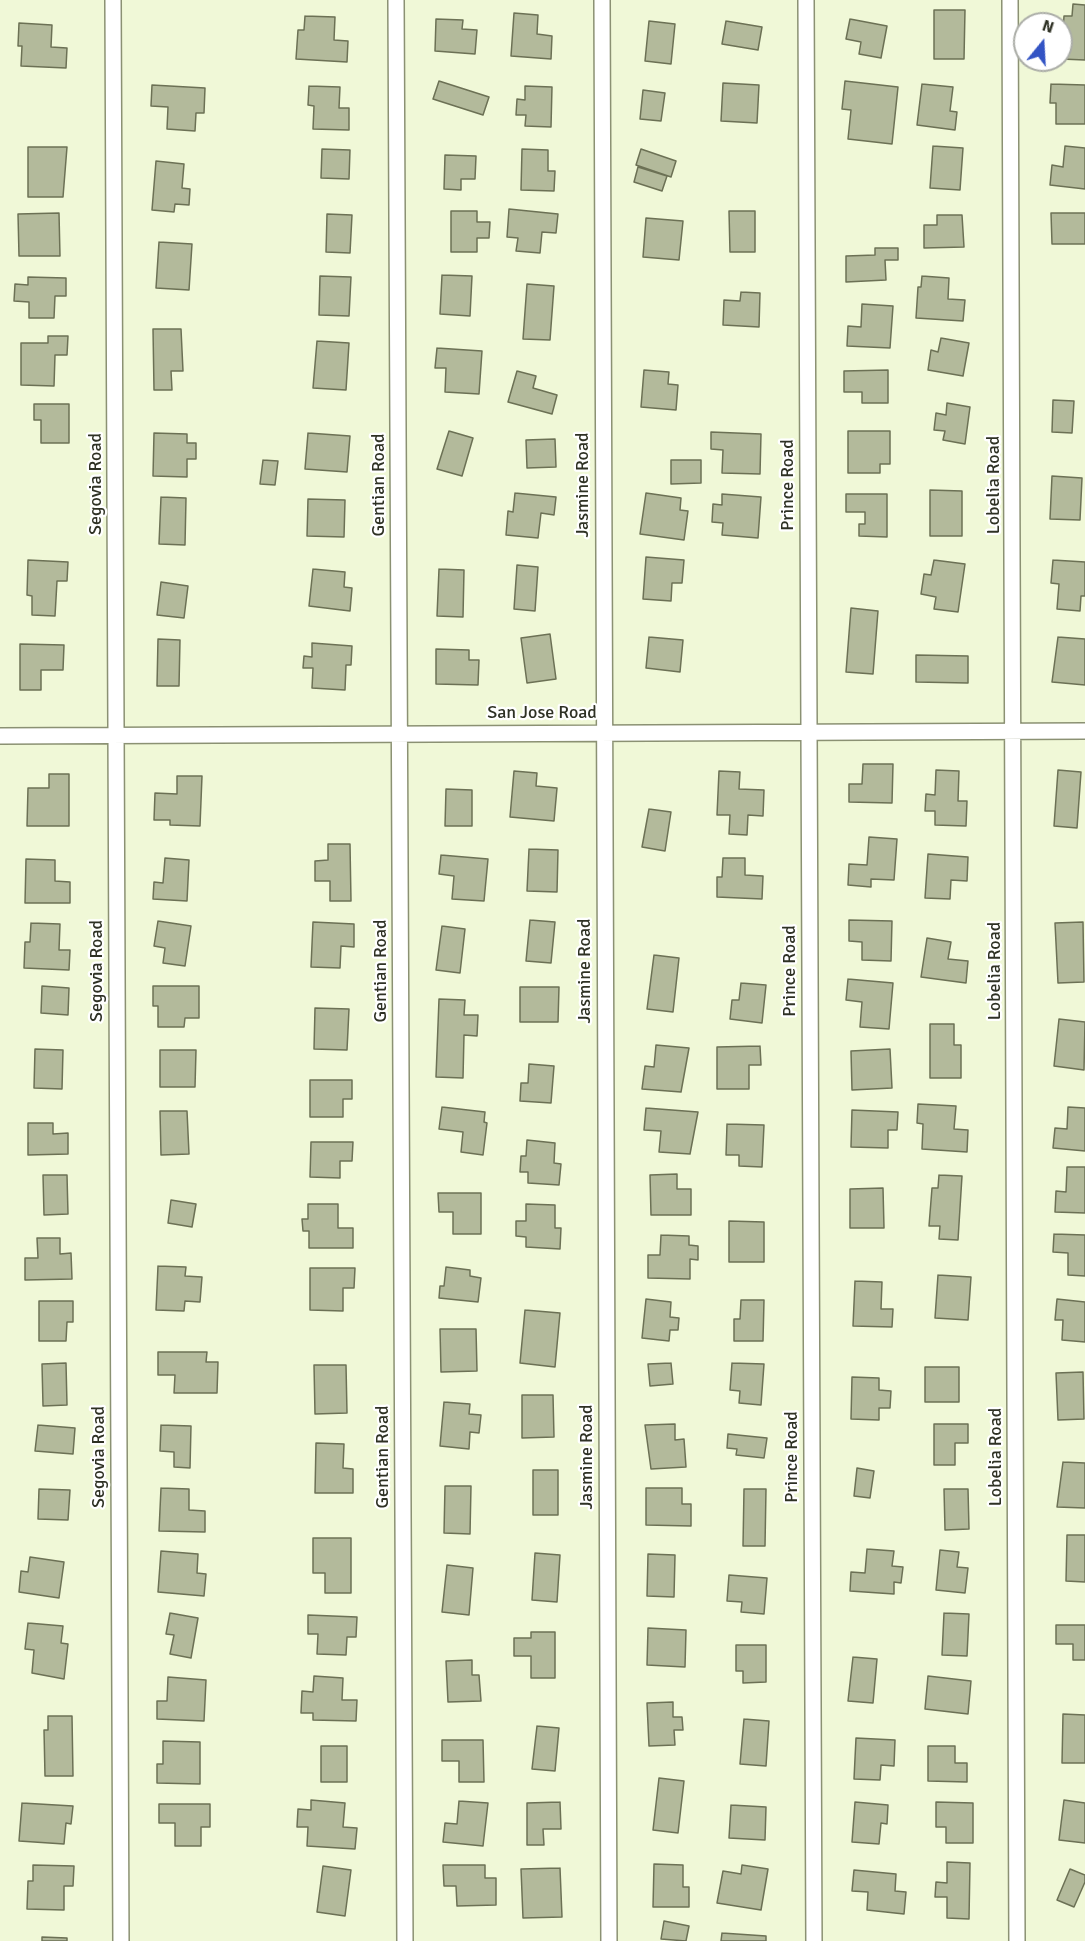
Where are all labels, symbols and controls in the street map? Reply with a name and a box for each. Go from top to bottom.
north arrow [1013,12,1073,72]
text: N [1040,16,1056,38]
street label: Jasmine Road [572,432,594,538]
street label: Segovia Road [85,433,107,535]
street label: Gentian Road [368,433,390,537]
street label: Lobelia Road [983,436,1005,534]
street label: Prince Road [777,439,799,531]
street label: San Jose Road [487,702,597,724]
street label: Jasmine Road [574,918,596,1024]
street label: Gentian Road [370,919,392,1023]
street label: Segovia Road [86,920,108,1022]
street label: Lobelia Road [984,922,1006,1020]
street label: Prince Road [779,925,801,1017]
street label: Jasmine Road [576,1404,598,1510]
street label: Gentian Road [372,1405,394,1509]
street label: Segovia Road [88,1406,110,1508]
street label: Lobelia Road [985,1408,1007,1506]
street label: Prince Road [781,1411,803,1503]

